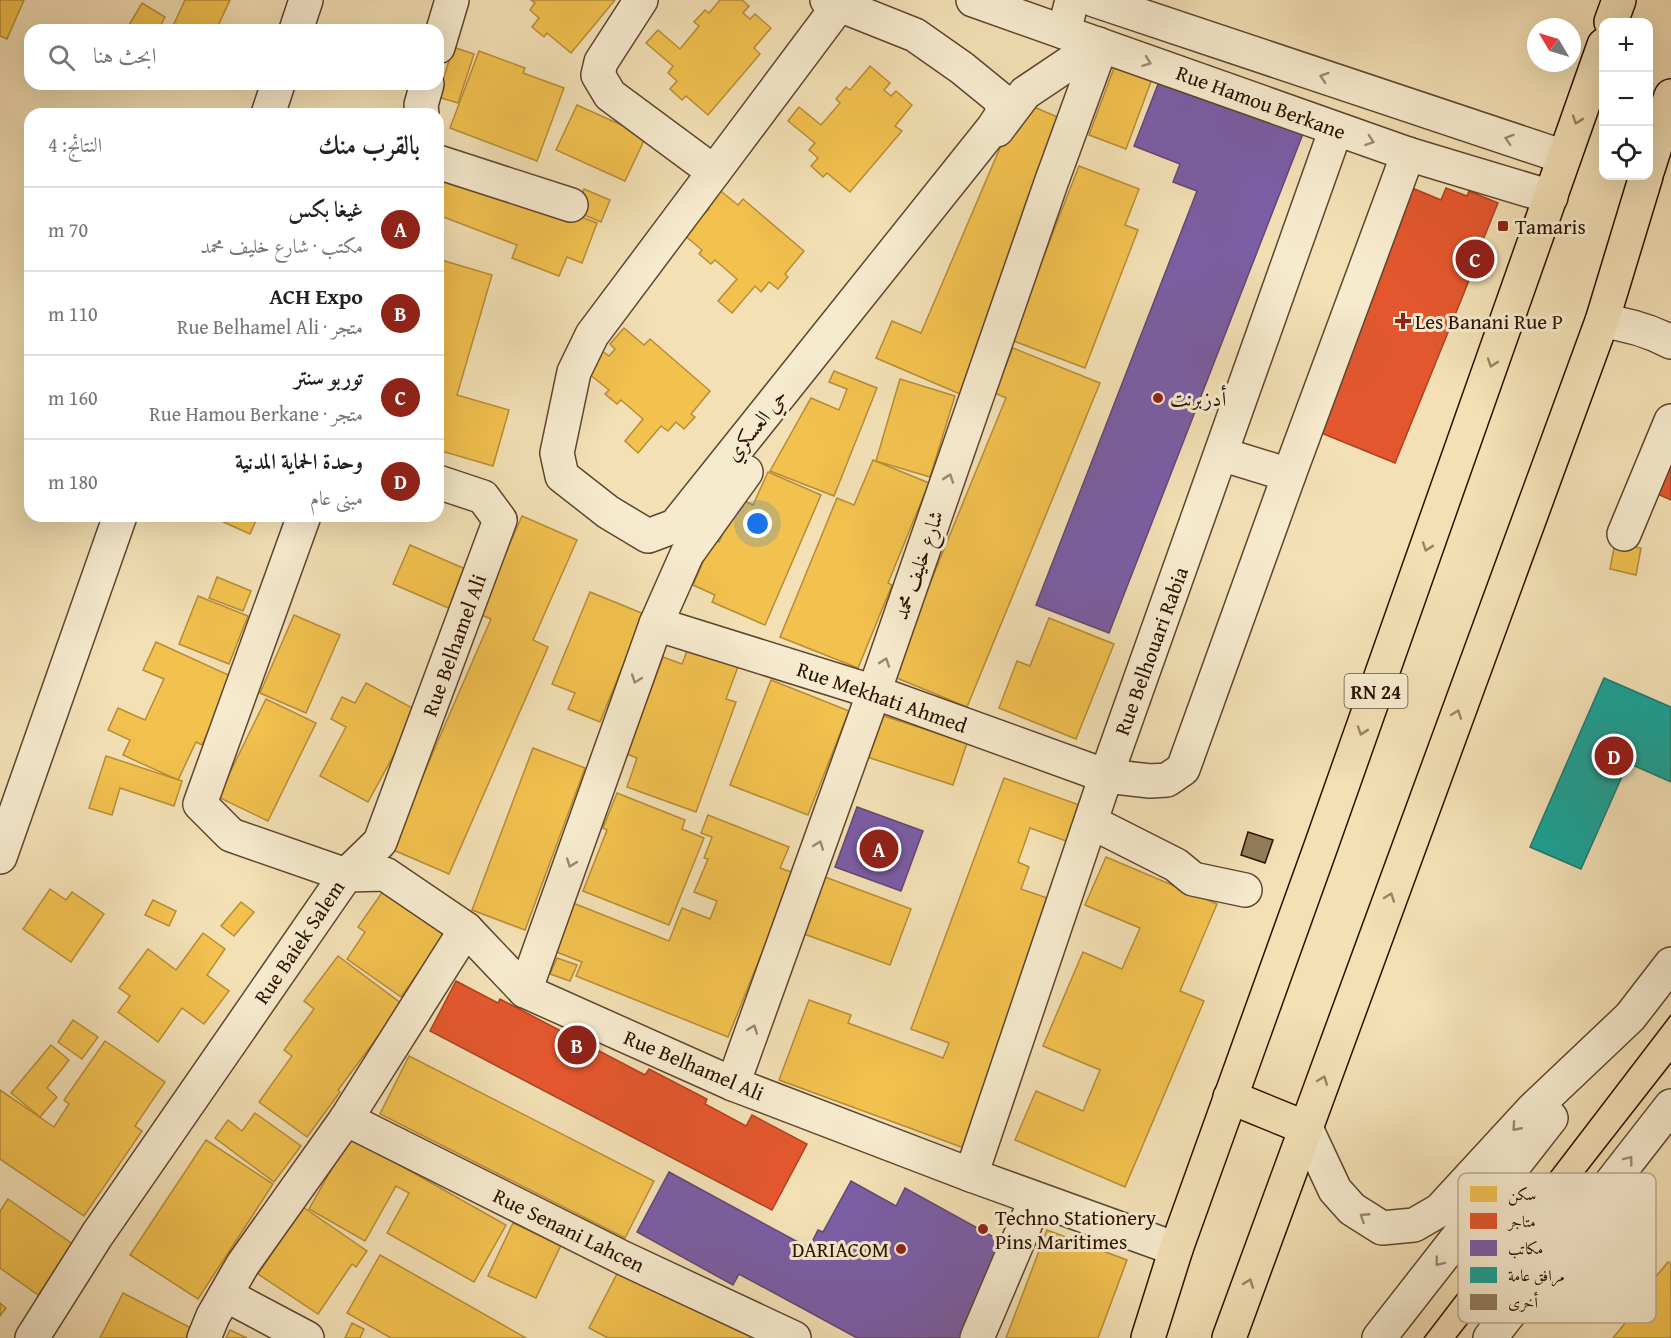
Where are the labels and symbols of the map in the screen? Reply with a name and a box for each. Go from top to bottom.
north arrow [1527,18,1581,72]
one-way arrow [1141,55,1152,68]
street label: Rue Hamou Berkane [1172,57,1350,147]
one-way arrow [1319,71,1330,84]
one-way arrow [1572,114,1585,125]
one-way arrow [1504,133,1515,146]
one-way arrow [1364,134,1375,147]
place label: Tamaris [1515,211,1586,242]
marker: Tamaris [1496,219,1510,233]
pin: C [1456,236,1494,282]
place label: Les Banani Rue P [1415,306,1563,337]
marker: Les Banani Rue P [1396,314,1410,328]
one-way arrow [1487,357,1500,368]
street label: حي العسكري [717,382,796,469]
place label: أدزبرنت [1170,383,1227,414]
marker: أدزبرنت [1151,391,1165,405]
one-way arrow [941,473,954,483]
street label: شارع خليف محمد [885,506,954,625]
your location [743,509,772,538]
one-way arrow [1422,541,1435,552]
street label: Rue Belhouari Rabia [1106,562,1196,740]
street label: Rue Belhamel Ali [414,569,494,720]
street label: Rue Mekhati Ahmed [793,653,972,741]
one-way arrow [877,657,890,668]
one-way arrow [631,673,644,684]
road number: RN 24 [1344,674,1408,708]
one-way arrow [1450,709,1463,720]
one-way arrow [1357,725,1370,736]
pin: D [1594,734,1634,778]
pin: A [860,826,898,872]
one-way arrow [811,840,824,851]
one-way arrow [565,857,578,868]
street label: Rue Baiek Salem [246,874,352,1010]
one-way arrow [1383,892,1395,903]
pin: B [558,1022,596,1068]
street label: Rue Belhamel Ali [619,1022,769,1108]
one-way arrow [746,1024,758,1035]
one-way arrow [1315,1075,1328,1086]
one-way arrow [1512,1120,1523,1131]
one-way arrow [1622,1155,1633,1166]
legend [1458,1173,1656,1323]
street label: Rue Senani Lahcen [488,1180,650,1280]
text: سكن [1508,1182,1536,1206]
place label: Techno Stationery Pins Maritimes [995,1202,1157,1257]
text: متاجر [1506,1209,1536,1233]
one-way arrow [1360,1213,1371,1224]
marker: Techno Stationery Pins Maritimes [976,1222,990,1236]
place label: DARIACOM [792,1234,889,1265]
text: مكاتب [1508,1236,1543,1260]
marker: DARIACOM [894,1242,908,1256]
one-way arrow [1435,1255,1446,1266]
text: مرافق عامة [1508,1263,1565,1287]
one-way arrow [1242,1278,1254,1289]
text: أخرى [1508,1290,1538,1314]

